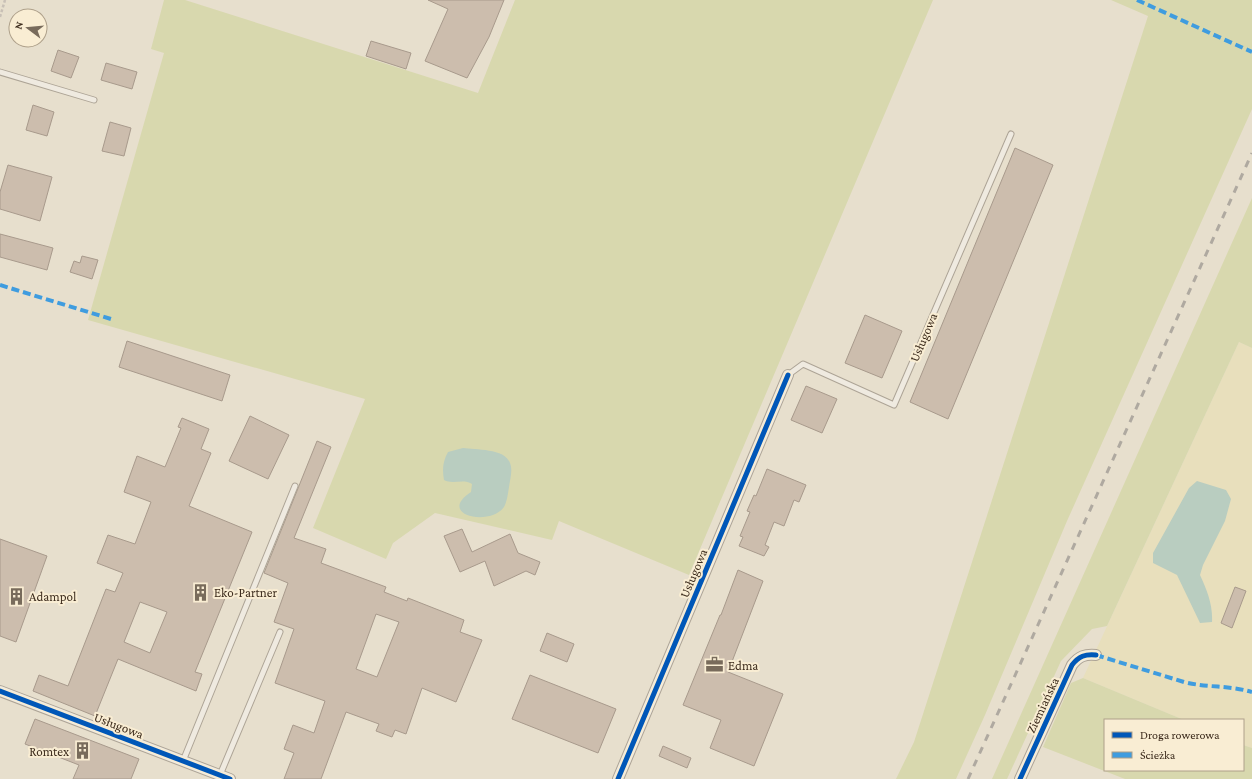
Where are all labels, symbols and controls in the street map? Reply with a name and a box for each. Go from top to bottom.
north arrow [8,8,48,48]
text: N [12,20,25,31]
street label: Usługowa [906,310,940,364]
street label: Usługowa [676,546,710,600]
building icon: Eko-Partner [191,582,211,602]
place label: Eko-Partner [214,585,278,600]
building icon: Adampol [6,586,26,606]
place label: Adampol [29,589,77,604]
office icon: Edma [705,655,725,675]
place label: Edma [728,658,758,673]
street label: Ziemiańska [1023,675,1062,736]
street label: Usługowa [92,709,146,742]
legend [1104,719,1244,771]
text: Droga rowerowa [1140,728,1220,742]
building icon: Romtex [72,741,92,761]
place label: Romtex [29,744,69,759]
text: Ścieżka [1140,748,1176,762]

